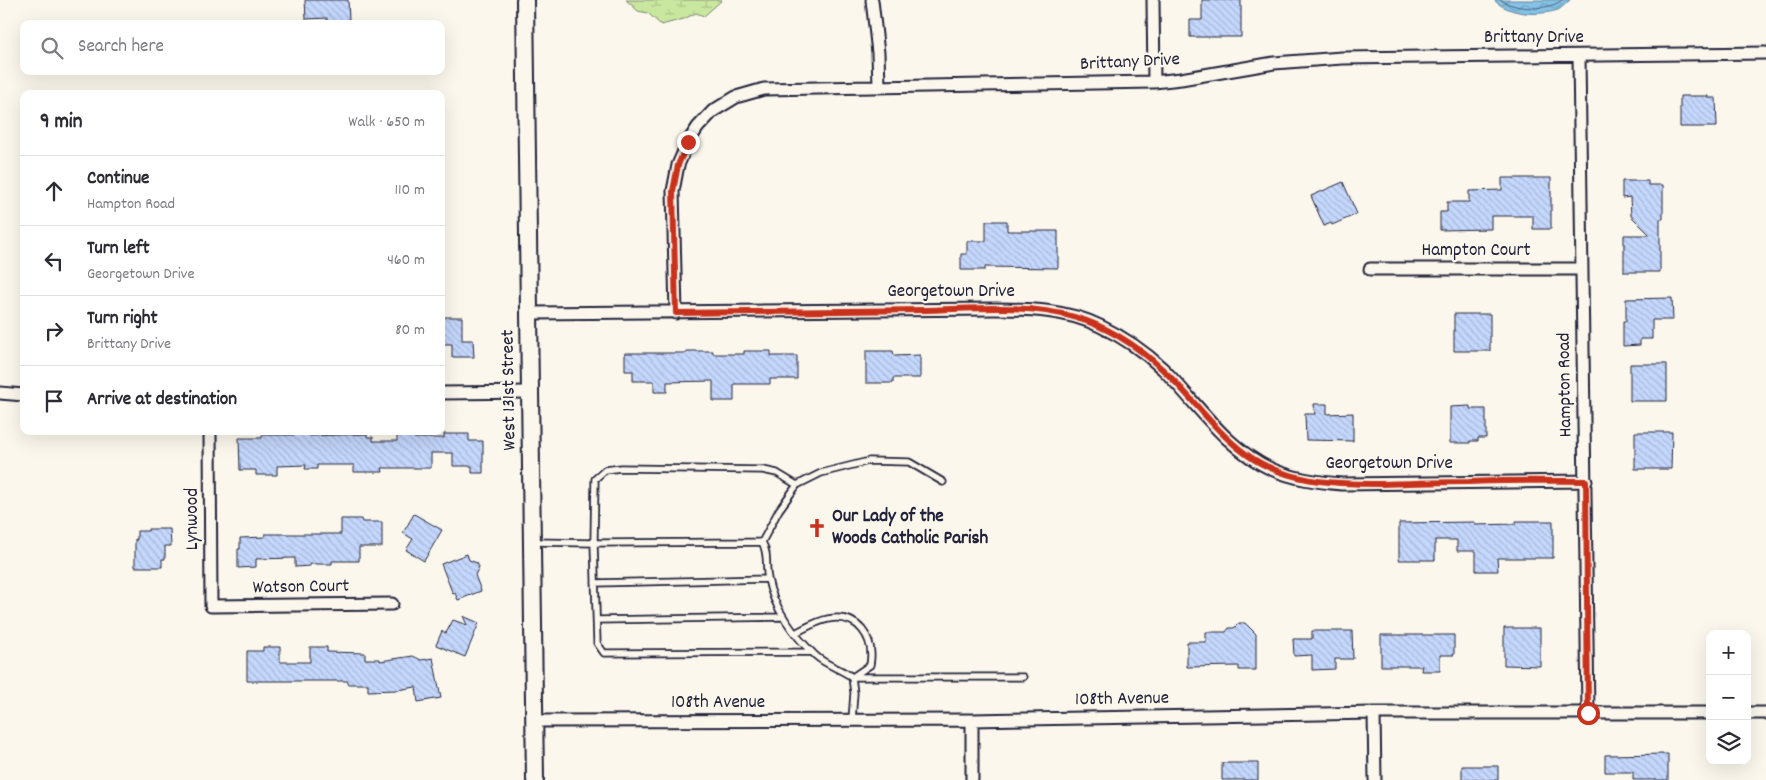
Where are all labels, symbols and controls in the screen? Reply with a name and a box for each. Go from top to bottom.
search box [20,20,445,75]
street label: Brittany Drive [1484,25,1584,52]
icon: search [38,34,66,62]
text: Search here [78,34,164,61]
street label: Brittany Drive [1079,47,1181,79]
text: 9 min [40,108,82,138]
text: Walk · 650 m [348,111,425,134]
route end [677,131,700,154]
text: Continue [87,166,149,193]
icon: ahead [40,177,68,205]
text: 110 m [395,179,425,202]
text: Hampton Road [87,193,175,216]
text: Turn left [87,236,150,263]
street label: Hampton Court [1421,238,1531,265]
icon: left [40,247,68,275]
text: 460 m [387,249,425,272]
text: Georgetown Drive [87,263,194,286]
street label: Georgetown Drive [887,279,1015,306]
text: Turn right [87,306,158,333]
icon: right [40,317,68,345]
text: 80 m [395,319,425,342]
street label: West 131st Street [495,329,525,451]
street label: Hampton Road [1552,332,1580,438]
text: Brittany Drive [87,333,171,356]
icon: arrive [40,387,68,415]
text: Arrive at destination [87,387,237,414]
street label: Georgetown Drive [1325,451,1453,478]
street label: Lynwood [180,488,207,550]
place label: Our Lady of the Woods Catholic Parish [832,504,989,553]
church icon: Our Lady of the Woods Catholic Parish [806,517,828,539]
street label: Watson Court [253,574,349,602]
map controls [1706,630,1751,765]
button: + [1706,630,1751,675]
button: − [1706,675,1751,720]
street label: 108th Avenue [1075,686,1169,714]
street label: 108th Avenue [671,690,765,717]
route start [1577,702,1600,725]
button: layers [1706,720,1751,765]

